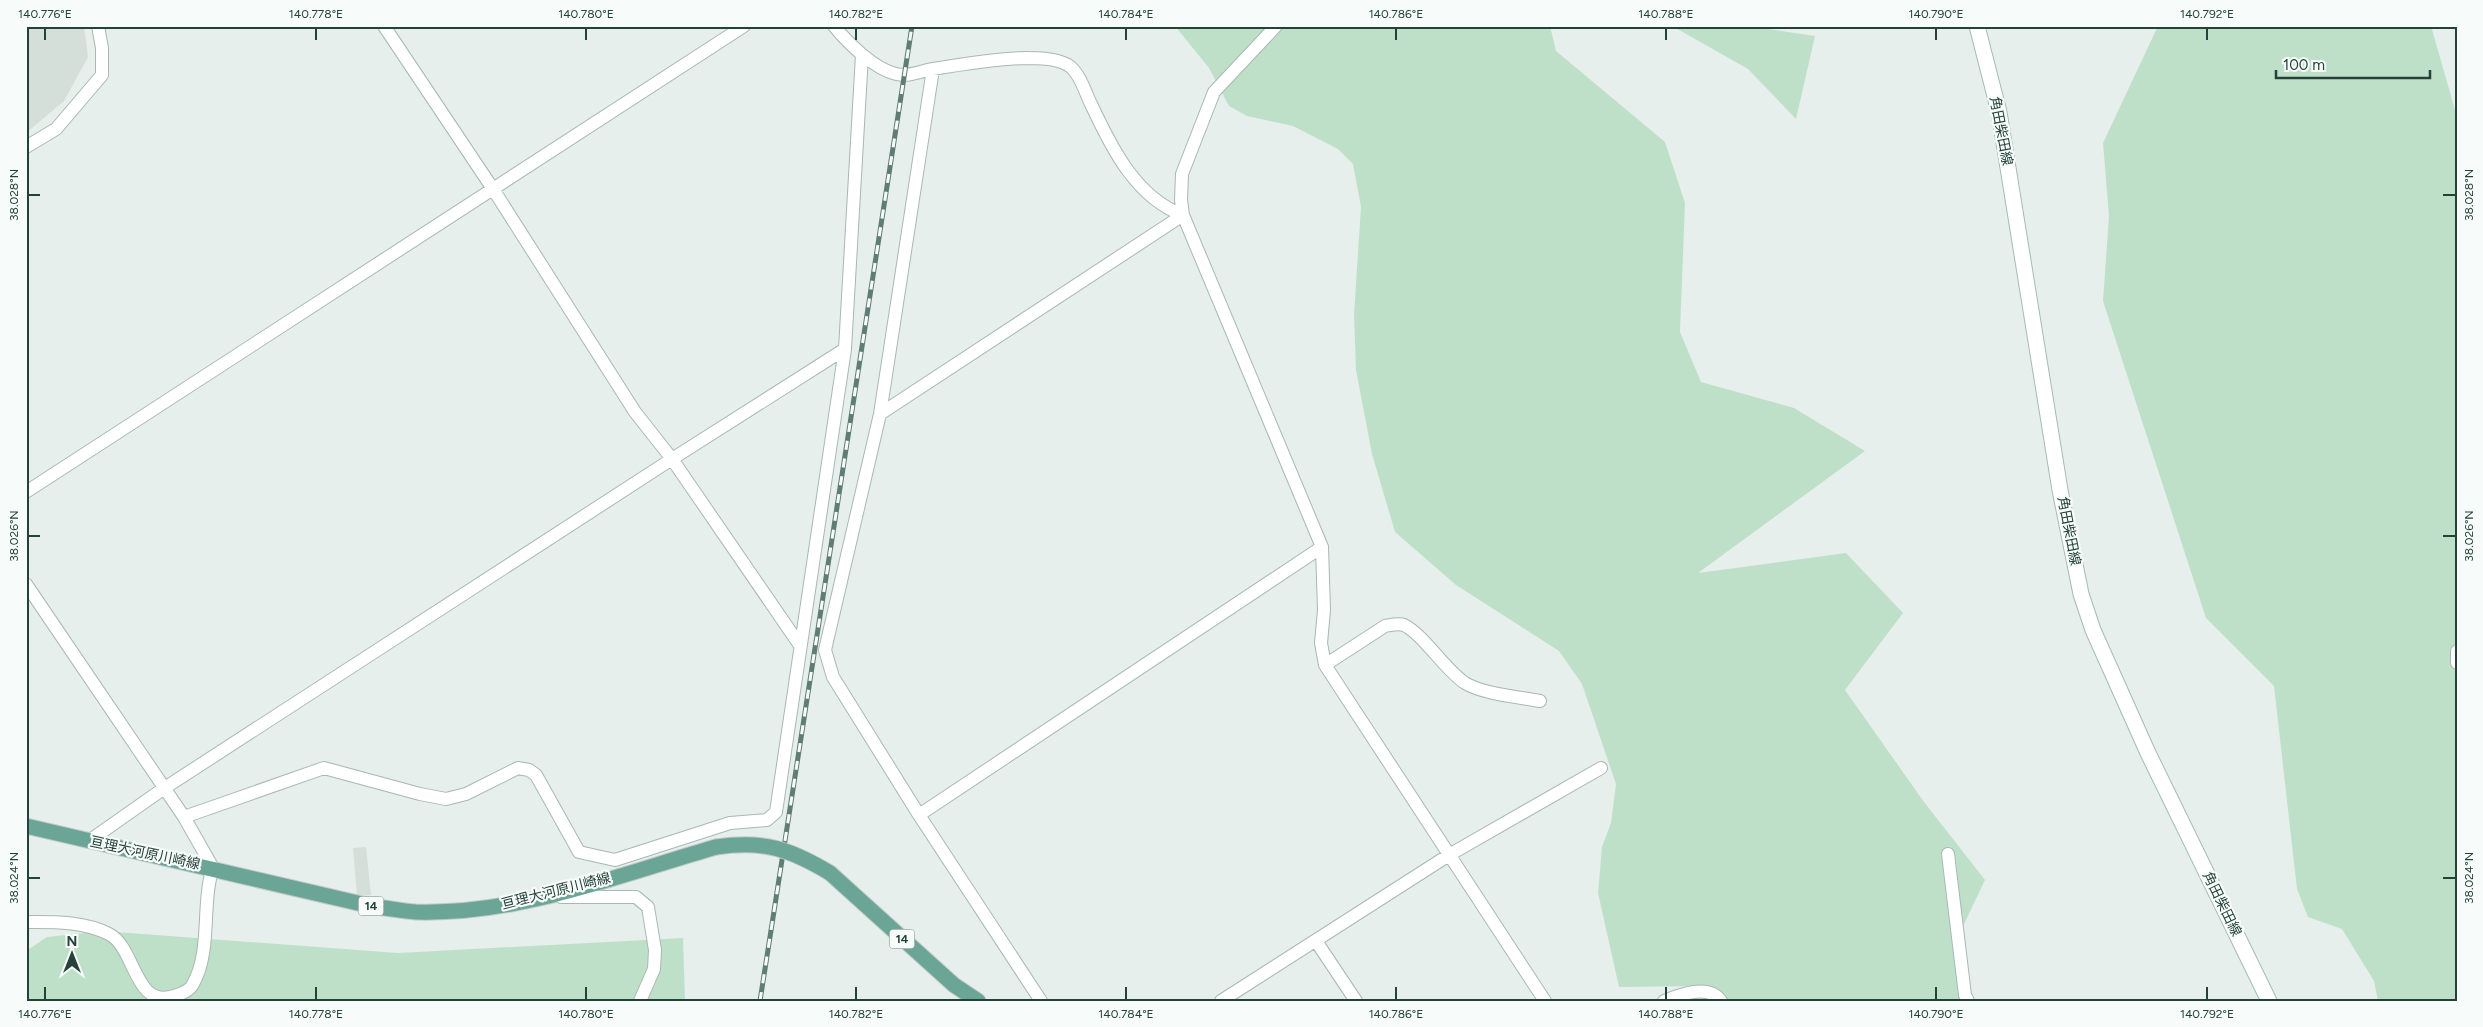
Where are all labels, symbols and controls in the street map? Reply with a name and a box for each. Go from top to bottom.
text: 140.776°E [18,7,72,21]
text: 140.778°E [289,7,343,21]
text: 140.780°E [558,7,614,21]
text: 140.782°E [829,7,883,21]
text: 140.784°E [1098,7,1154,21]
text: 140.786°E [1369,7,1423,21]
text: 140.788°E [1638,7,1694,21]
text: 140.790°E [1908,7,1964,21]
text: 140.792°E [2180,7,2234,21]
scale bar [2276,48,2429,80]
text: 100 m [2283,56,2325,74]
street label: 角田柴田線 [1986,95,2016,167]
text: 38.028°N [7,169,21,221]
text: 38.028°N [2462,169,2476,221]
street label: 角田柴田線 [2054,495,2084,567]
text: 38.026°N [7,510,21,562]
text: 38.026°N [2462,510,2476,562]
street label: 亘理大河原川崎線 [88,833,202,873]
text: 38.024°N [7,852,21,904]
text: 38.024°N [2462,852,2476,904]
street label: 亘理大河原川崎線 [500,869,612,913]
street label: 角田柴田線 [2199,869,2245,939]
road number: 14 [358,896,384,916]
north arrow [48,930,98,980]
road number: 14 [890,930,914,949]
text: N [67,933,77,950]
text: 140.776°E [18,1007,72,1021]
text: 140.778°E [289,1007,343,1021]
text: 140.780°E [558,1007,614,1021]
text: 140.782°E [829,1007,883,1021]
text: 140.784°E [1098,1007,1154,1021]
text: 140.786°E [1369,1007,1423,1021]
text: 140.788°E [1638,1007,1694,1021]
text: 140.790°E [1908,1007,1964,1021]
text: 140.792°E [2180,1007,2234,1021]

